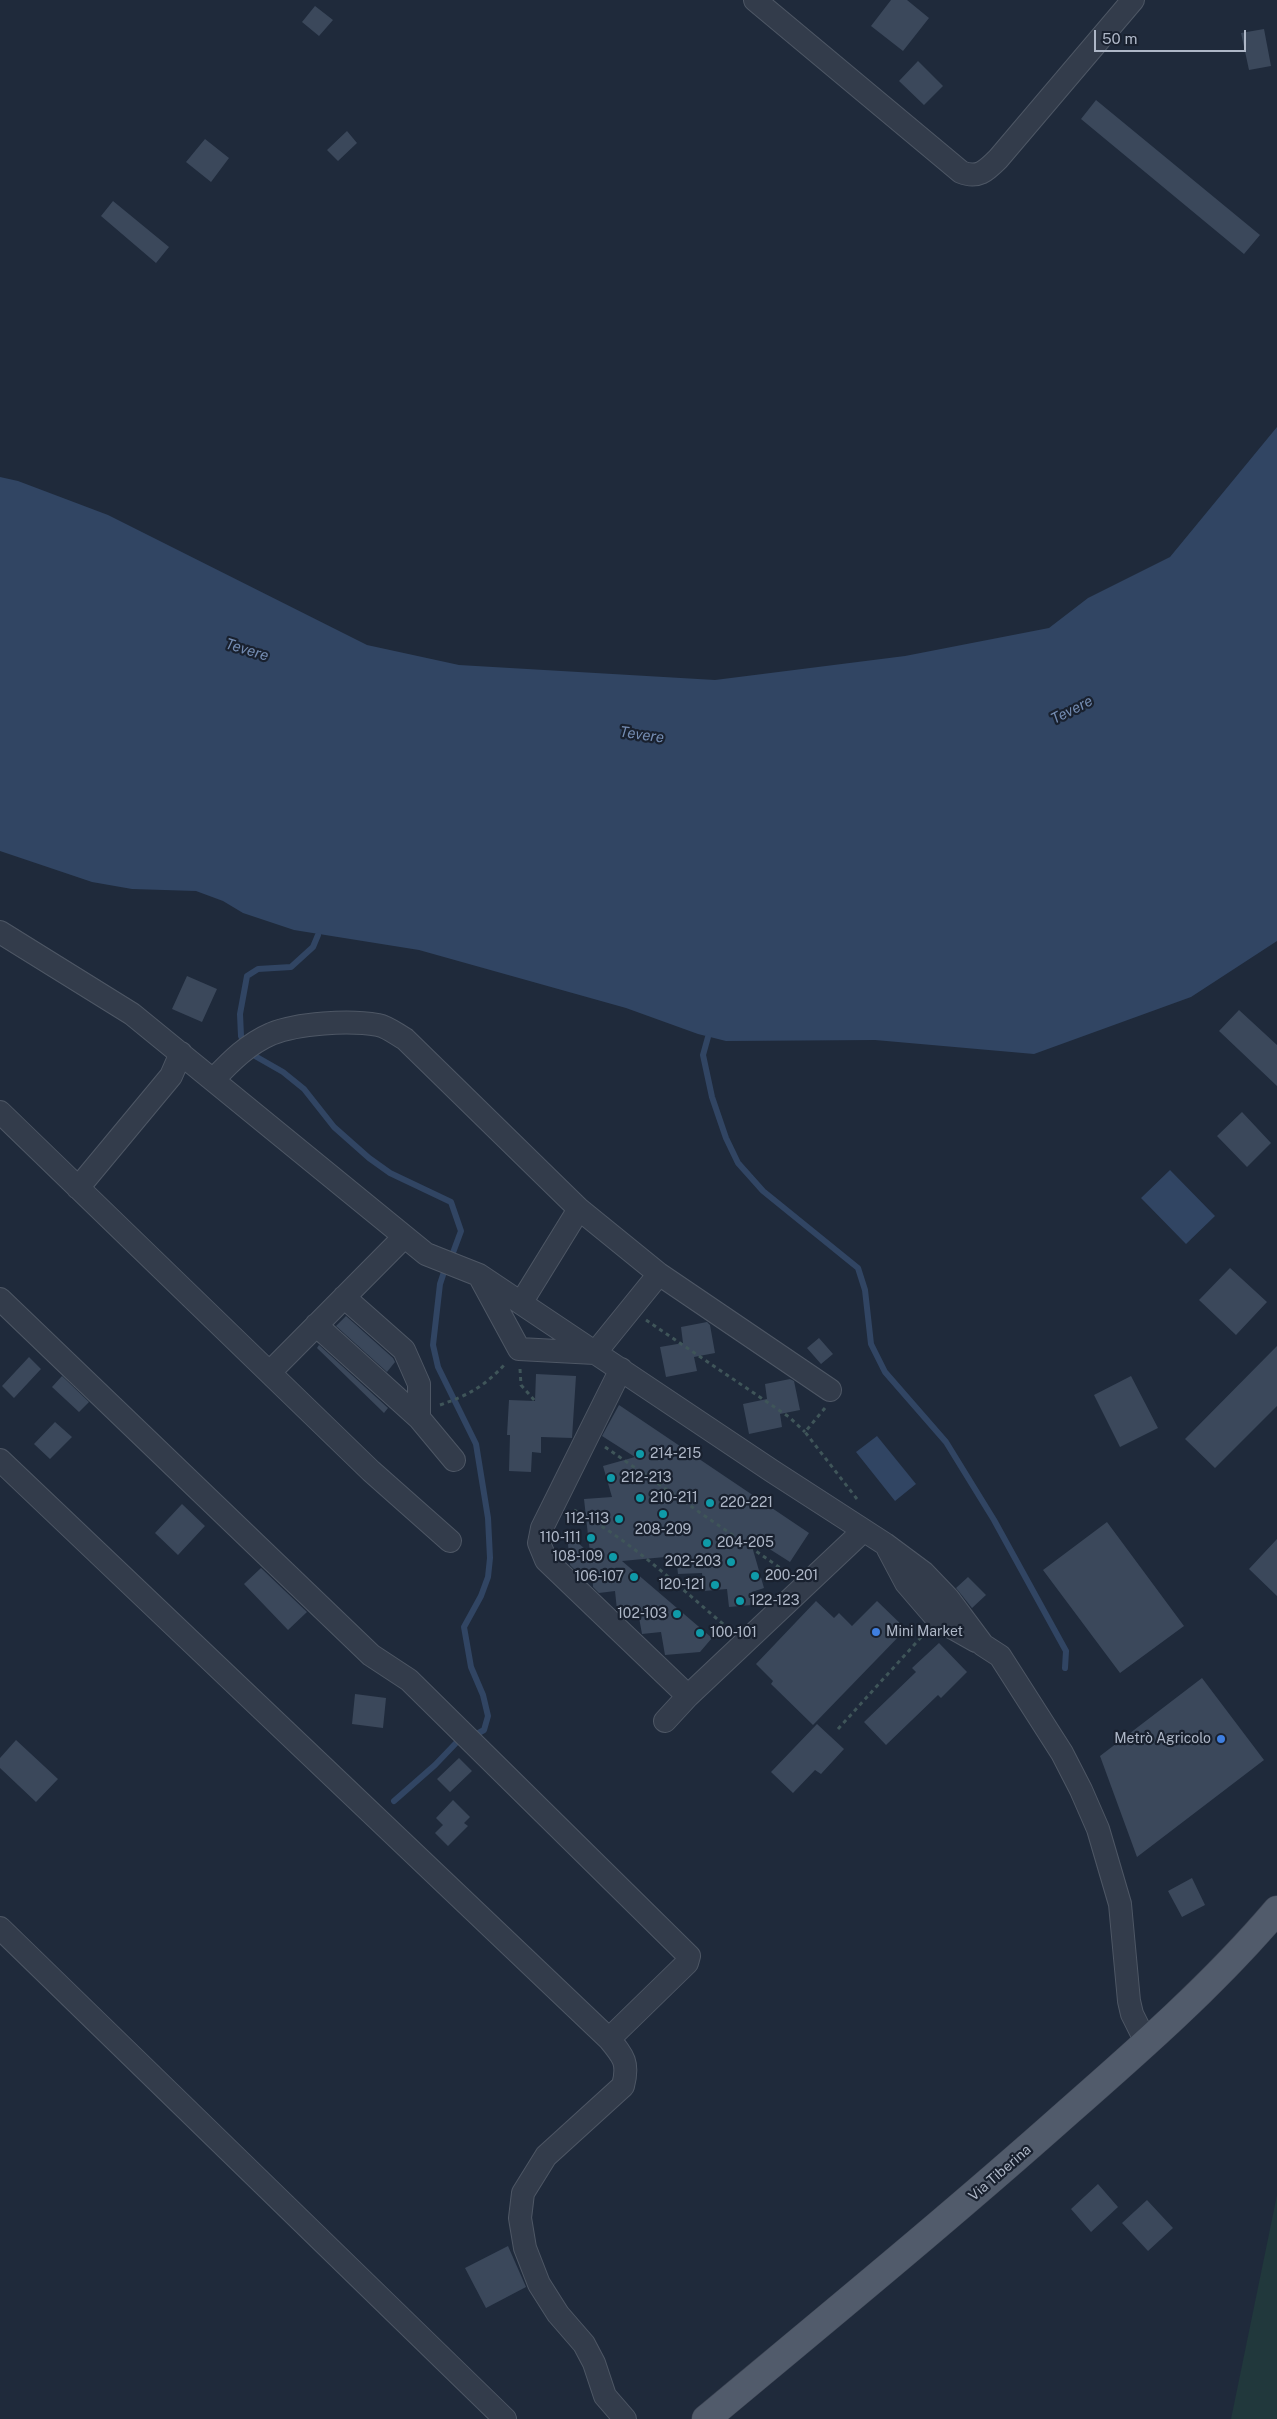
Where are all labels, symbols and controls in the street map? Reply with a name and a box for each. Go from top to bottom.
scale bar [1097,20,1250,52]
text: 50 m [1102,30,1137,47]
water label: Tevere [223,635,271,665]
water label: Tevere [1048,692,1096,728]
water label: Tevere [619,723,665,747]
place label: 214-215 [650,1446,701,1462]
marker: 214-215 [634,1448,646,1460]
place label: 212-213 [621,1470,672,1486]
marker: 212-213 [605,1472,617,1484]
place label: 210-211 [650,1490,698,1506]
marker: 210-211 [634,1492,646,1504]
place label: 220-221 [720,1495,773,1511]
marker: 220-221 [704,1497,716,1509]
marker: 208-209 [657,1508,669,1520]
place label: 112-113 [565,1511,609,1527]
marker: 112-113 [613,1513,625,1525]
place label: 208-209 [635,1522,691,1538]
place label: 110-111 [540,1530,581,1546]
marker: 110-111 [585,1532,597,1544]
place label: 204-205 [717,1535,774,1551]
marker: 204-205 [701,1537,713,1549]
place label: 108-109 [553,1549,603,1565]
marker: 108-109 [607,1551,619,1563]
place label: 202-203 [665,1554,721,1570]
marker: 202-203 [725,1556,737,1568]
place label: 200-201 [765,1568,818,1584]
place label: 106-107 [574,1569,624,1585]
marker: 200-201 [749,1570,761,1582]
marker: 106-107 [628,1571,640,1583]
place label: 120-121 [658,1577,705,1593]
marker: 120-121 [709,1579,721,1591]
place label: 122-123 [750,1593,799,1609]
marker: 122-123 [734,1595,746,1607]
place label: 102-103 [617,1606,667,1622]
marker: 102-103 [671,1608,683,1620]
place label: Mini Market [886,1624,963,1640]
place label: 100-101 [710,1625,757,1641]
marker: Mini Market [870,1626,882,1638]
marker: 100-101 [694,1627,706,1639]
place label: Metrò Agricolo [1114,1731,1211,1747]
marker: Metrò Agricolo [1215,1733,1227,1745]
street label: Via Tiberina [965,2141,1035,2205]

